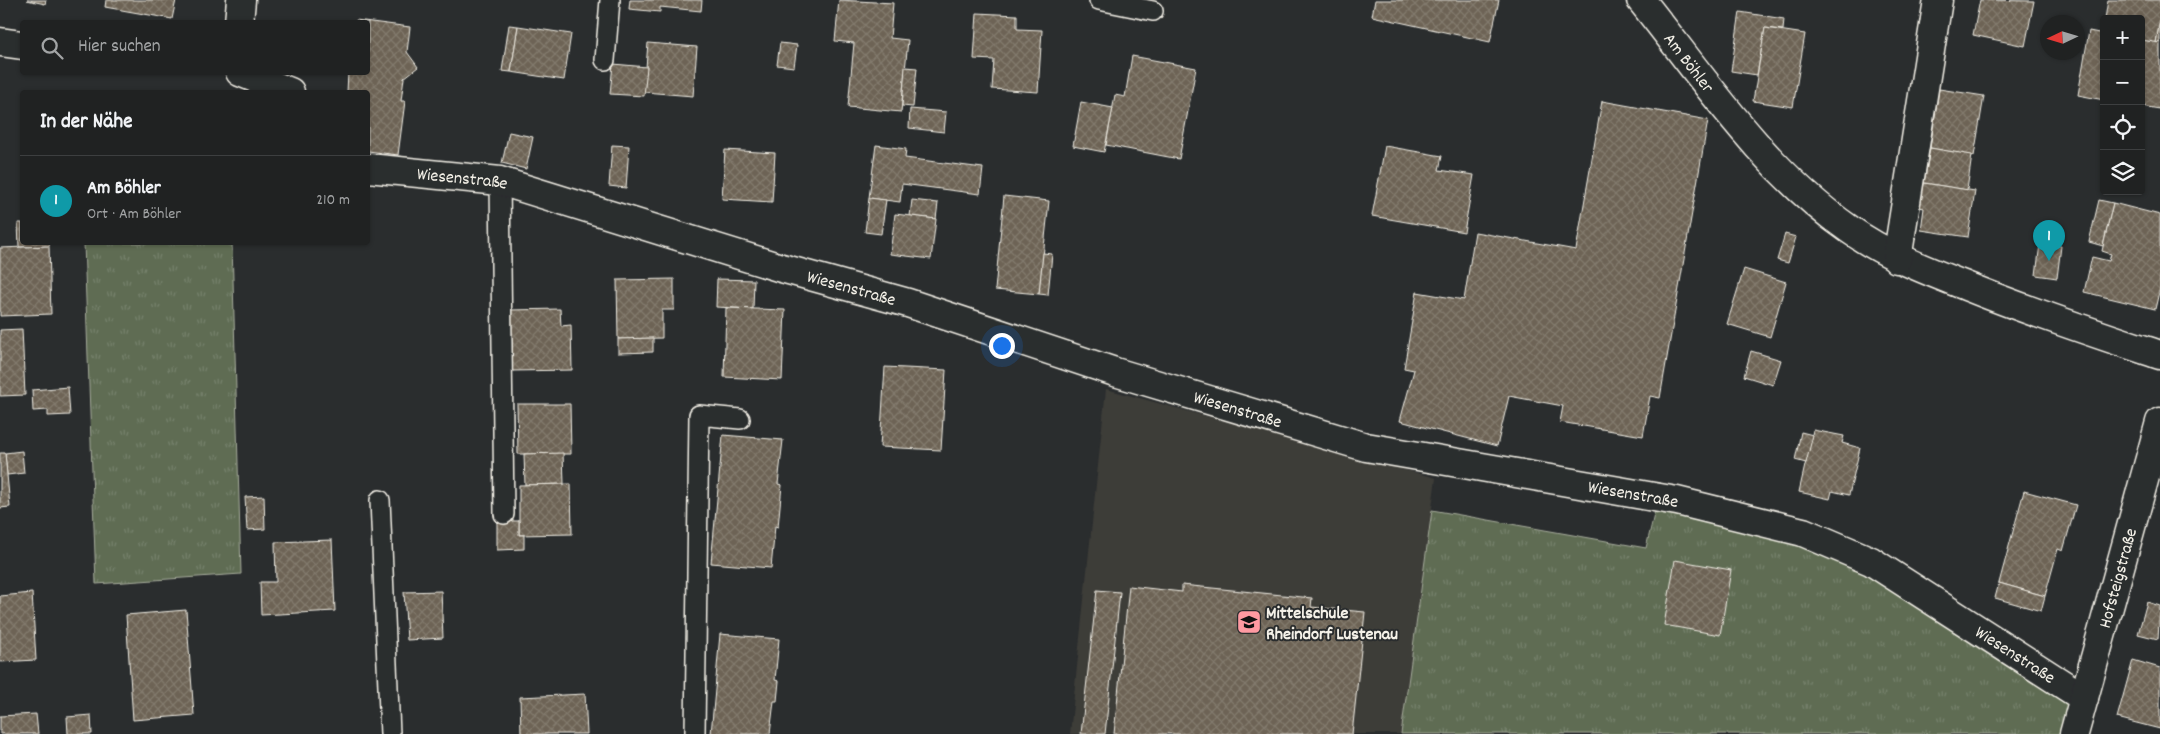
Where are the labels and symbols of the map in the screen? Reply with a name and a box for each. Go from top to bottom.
north arrow [2040,15,2085,60]
street label: Am Böhler [1656,28,1719,100]
street label: Wiesenstraße [416,163,511,198]
pin: 1 [2033,220,2065,261]
street label: Wiesenstraße [804,266,898,314]
your location [989,333,1015,359]
street label: Wiesenstraße [1190,386,1285,436]
street label: Wiesenstraße [1586,476,1680,516]
street label: Hofsteigstraße [2094,526,2145,631]
place label: Mittelschule Rheindorf Lustenau [1266,602,1398,648]
school or university icon: Mittelschule Rheindorf Lustenau [1236,609,1262,635]
street label: Wiesenstraße [1969,621,2059,691]

